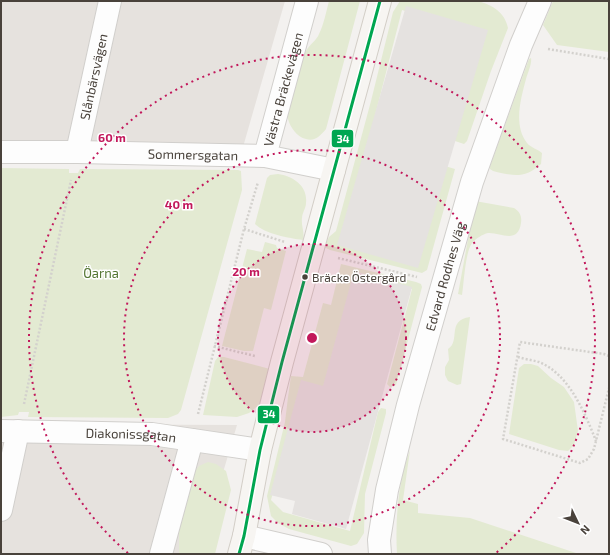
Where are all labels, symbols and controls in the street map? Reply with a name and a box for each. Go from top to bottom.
street label: Västra Bräckevägen [260,31,306,148]
street label: Slånbärsvägen [76,32,111,121]
line badge: 34 [331,129,354,148]
text: 60 m [98,130,126,144]
text: 34 [336,132,350,145]
street label: Sommersgatan [148,146,238,163]
text: 40 m [165,197,193,211]
street label: Edvard Rodhes Väg [422,220,468,333]
text: 20 m [232,264,260,278]
park label: Öarna [83,265,119,281]
place label: Bräcke Östergård [312,270,406,284]
marker: Bräcke Östergård [300,272,310,282]
centre of rings [305,331,319,345]
line badge: 34 [257,405,280,424]
text: 34 [262,407,276,420]
street label: Diakonissgatan [85,425,177,445]
north arrow [558,503,598,543]
text: N [578,523,593,538]

